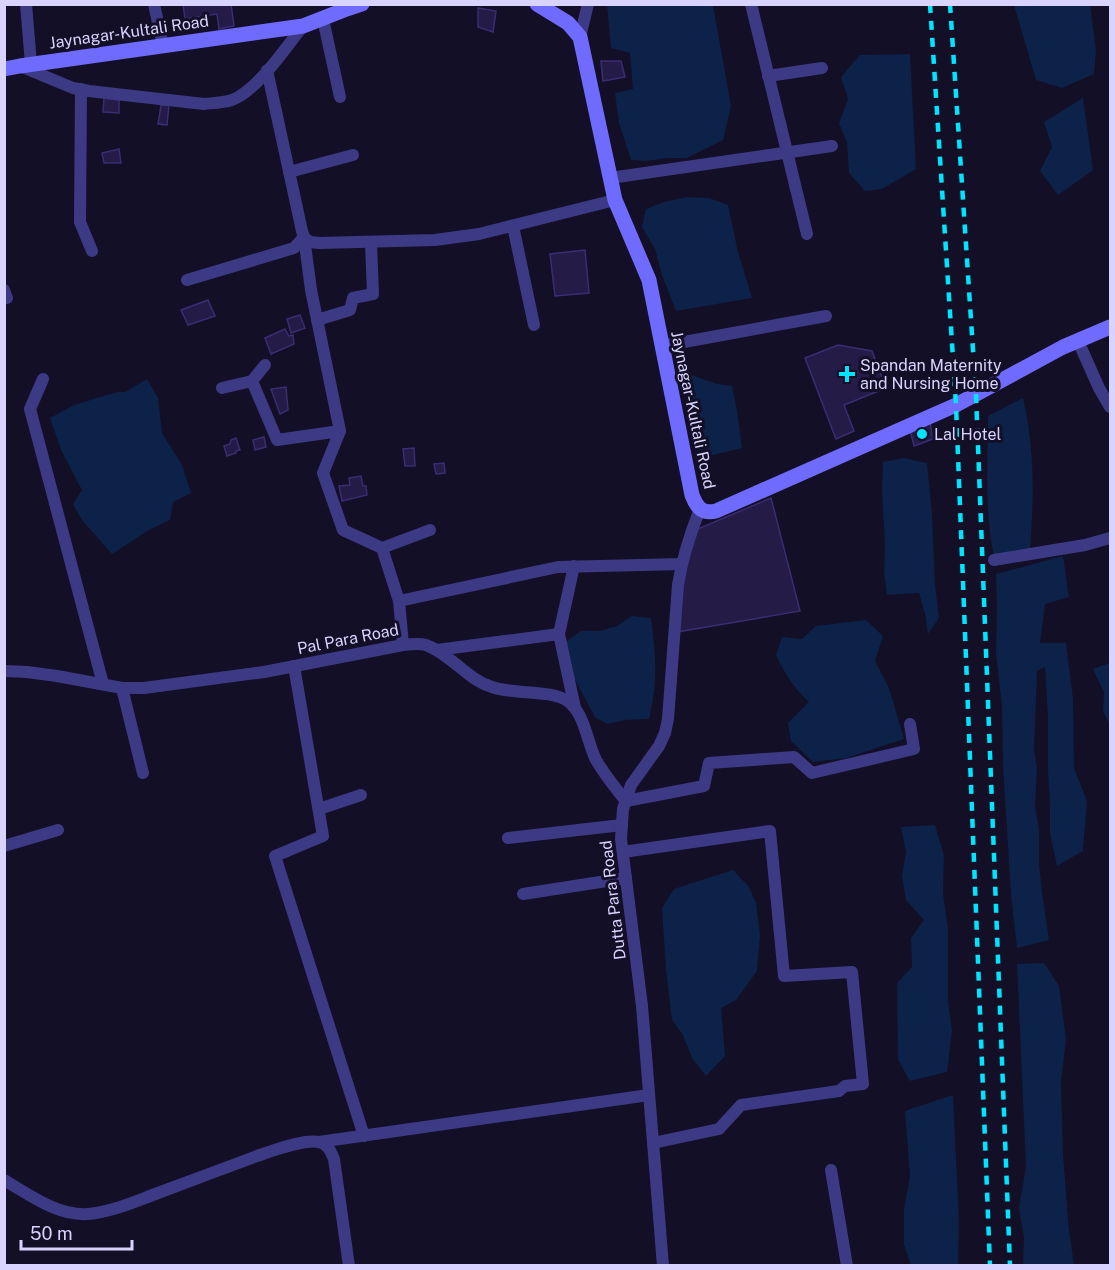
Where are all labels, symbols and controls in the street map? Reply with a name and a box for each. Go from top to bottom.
street label: Jaynagar-Kultali Road [48,11,210,53]
street label: Jaynagar-Kultali Road [667,329,719,491]
place label: Spandan Maternity and Nursing Home [860,356,1002,393]
marker: Spandan Maternity and Nursing Home [838,365,856,383]
place label: Lal Hotel [934,425,1001,444]
marker: Lal Hotel [915,427,929,441]
street label: Pal Para Road [296,620,400,658]
street label: Dutta Para Road [596,839,630,961]
scale bar [21,1213,132,1251]
text: 50 m [30,1223,73,1244]

